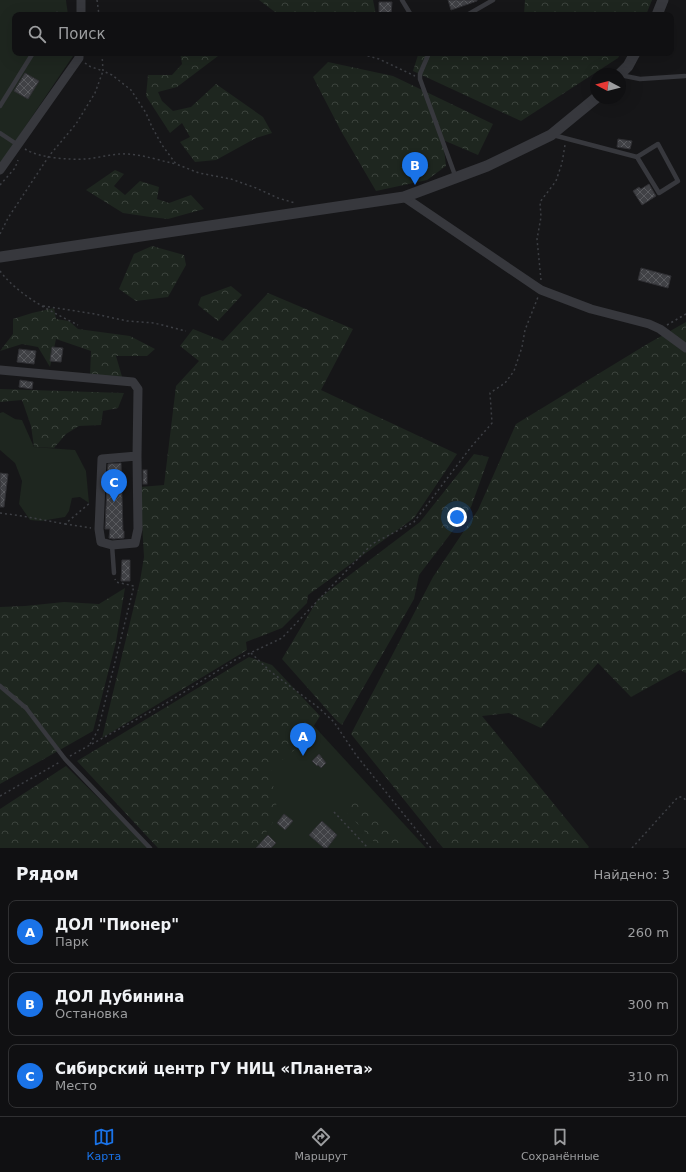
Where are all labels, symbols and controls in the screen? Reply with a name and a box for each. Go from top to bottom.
search box [12,12,674,56]
icon: search [26,23,48,45]
text: Поиск [58,25,106,43]
north arrow [590,68,626,104]
pin: B [402,152,428,185]
pin: C [101,469,127,502]
your location [447,507,467,527]
pin: A [290,723,316,756]
text: Рядом [16,864,79,884]
text: Найдено: 3 [594,867,670,882]
text: ДОЛ "Пионер" [55,916,179,934]
text: A [25,925,35,940]
text: 260 m [627,925,669,940]
text: Парк [55,934,89,949]
text: ДОЛ Дубинина [55,988,184,1006]
text: B [25,997,35,1012]
text: 300 m [627,997,669,1012]
text: Остановка [55,1006,128,1021]
text: Сибирский центр ГУ НИЦ «Планета» [55,1060,373,1078]
text: C [25,1069,35,1084]
text: 310 m [627,1069,669,1084]
text: Место [55,1078,97,1093]
tab: Карта [87,1126,121,1163]
tab: Маршрут [295,1126,348,1163]
tab: Сохранённые [521,1126,599,1163]

